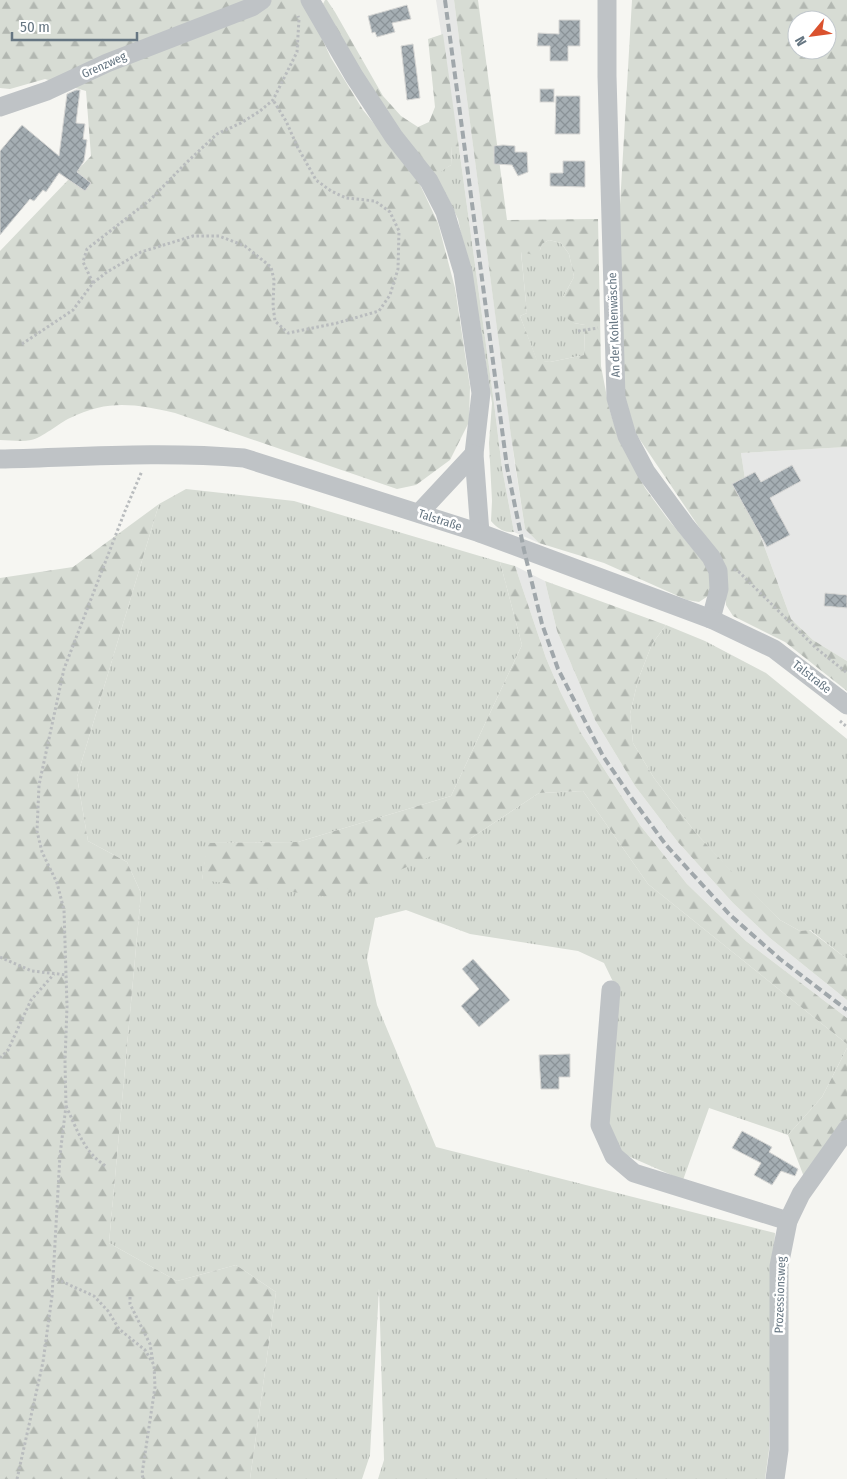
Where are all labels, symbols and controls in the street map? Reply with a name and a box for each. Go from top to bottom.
scale bar [12,10,138,42]
north arrow [787,10,837,60]
text: 50 m [20,18,50,36]
text: N [792,33,811,49]
street label: Grenzweg [80,49,129,81]
street label: An der Kohlenwäsche [605,272,623,378]
street label: Talstraße [416,506,464,534]
street label: Talstraße [790,658,834,696]
street label: Prozessionsweg [772,1256,788,1334]

